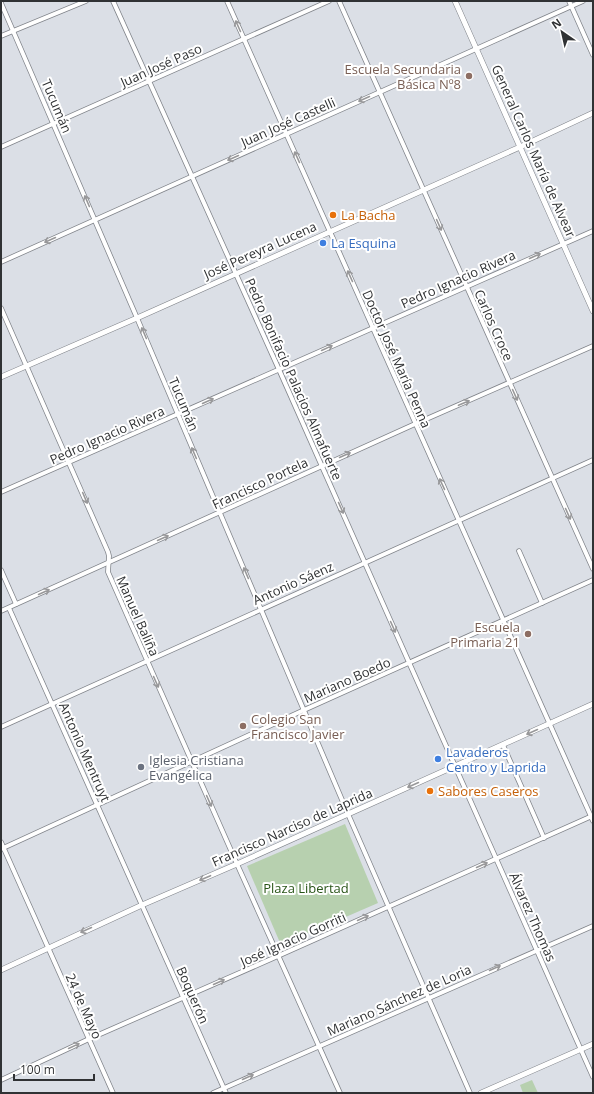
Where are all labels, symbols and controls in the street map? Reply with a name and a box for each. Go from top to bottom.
north arrow [542,12,582,52]
text: N [548,15,564,32]
one-way arrow [234,20,241,32]
street label: Juan José Paso [116,39,205,92]
place label: Escuela Secundaria Básica Nº8 [345,60,461,93]
street label: General Carlos María de Alvear [488,62,581,241]
marker: Escuela Secundaria Básica Nº8 [464,71,474,81]
street label: Tucumán [38,76,76,136]
street label: Juan José Castelli [236,93,338,152]
one-way arrow [359,96,371,104]
one-way arrow [293,152,300,164]
one-way arrow [227,155,239,162]
one-way arrow [82,196,90,208]
place label: La Bacha [341,206,395,224]
marker: La Bacha [328,210,338,220]
street label: José Pereyra Lucena [199,217,319,284]
one-way arrow [436,219,444,231]
place label: La Esquina [331,234,396,252]
one-way arrow [44,237,56,244]
marker: La Esquina [318,238,328,248]
street label: Pedro Ignacio Rivera [398,246,518,312]
one-way arrow [529,252,541,259]
one-way arrow [346,270,353,282]
street label: Pedro Bonifacio Palacios Almafuerte [241,275,347,483]
street label: Doctor José María Penna [358,287,436,431]
street label: Carlos Croce [470,287,518,363]
one-way arrow [140,328,147,340]
one-way arrow [320,344,332,351]
street label: Tucumán [165,374,203,434]
one-way arrow [512,389,519,401]
one-way arrow [202,397,214,405]
one-way arrow [458,399,470,406]
street label: Pedro Ignacio Rivera [47,402,167,468]
one-way arrow [190,448,197,460]
one-way arrow [339,451,351,459]
street label: Francisco Portela [209,453,311,513]
one-way arrow [438,479,445,491]
one-way arrow [82,491,89,503]
one-way arrow [338,502,345,514]
one-way arrow [565,508,572,520]
one-way arrow [157,534,169,541]
street label: Antonio Sáenz [250,557,336,609]
one-way arrow [241,567,249,579]
street label: Manuel Baliña [112,573,164,659]
one-way arrow [38,587,50,595]
place label: Escuela Primaria 21 [450,618,520,651]
one-way arrow [390,620,398,632]
marker: Escuela Primaria 21 [523,629,533,639]
street label: Mariano Boedo [301,653,393,707]
one-way arrow [153,676,161,688]
street label: Antonio Mentruyt [55,699,115,805]
place label: Colegio San Francisco Javier [251,710,345,743]
marker: Colegio San Francisco Javier [238,721,248,731]
one-way arrow [526,729,538,736]
place label: Lavaderos Centro y Laprida [446,743,546,776]
place label: Iglesia Cristiana Evangélica [149,751,244,784]
marker: Lavaderos Centro y Laprida [433,754,443,764]
marker: Iglesia Cristiana Evangélica [136,762,146,772]
one-way arrow [407,781,419,789]
place label: Sabores Caseros [438,782,539,800]
street label: Francisco Narciso de Laprida [209,783,375,871]
marker: Sabores Caseros [425,786,435,796]
one-way arrow [206,795,213,807]
one-way arrow [476,861,488,868]
street label: Álvarez Thomas [505,870,561,964]
one-way arrow [200,875,212,882]
park label: Plaza Libertad [263,879,349,897]
street label: José Ignacio Gorriti [235,908,349,971]
one-way arrow [357,914,369,921]
one-way arrow [81,927,93,935]
street label: Mariano Sánchez de Loria [324,960,474,1040]
street label: Boquerón [172,964,214,1026]
one-way arrow [489,964,501,972]
street label: 24 de Mayo [62,970,107,1042]
one-way arrow [213,978,225,985]
one-way arrow [68,1042,80,1049]
scale bar [14,1056,94,1082]
text: 100 m [20,1061,55,1078]
one-way arrow [242,1073,254,1080]

